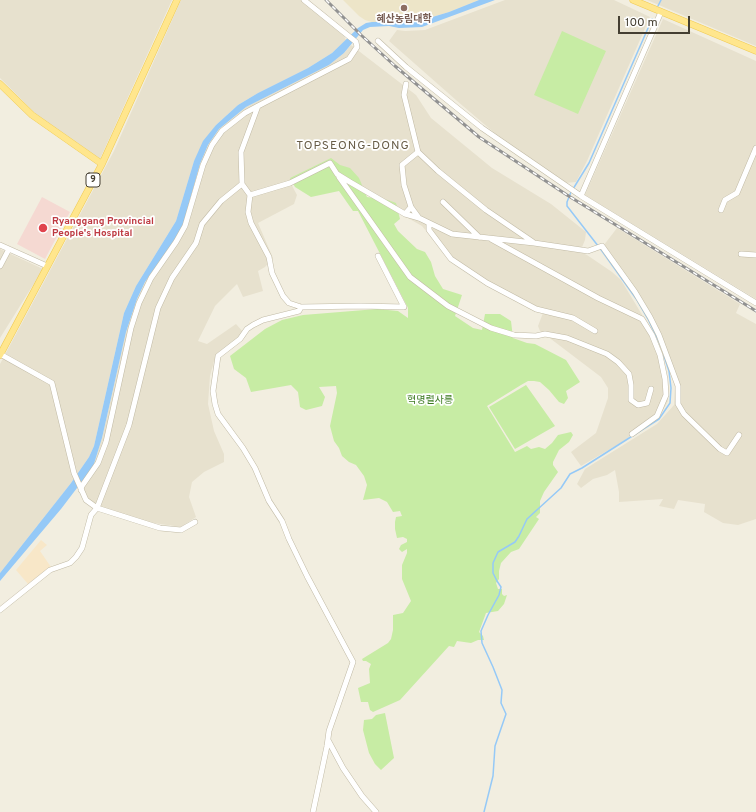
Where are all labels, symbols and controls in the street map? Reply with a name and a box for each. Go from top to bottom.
marker: 혜산농림대학 [399,3,409,13]
scale bar [620,8,692,34]
place label: 혜산농림대학 [376,14,432,26]
text: 100 m [625,15,658,31]
district label: TOPSEONG-DONG [296,140,410,154]
road number: 9 [86,173,100,187]
place label: Ryanggang Provincial People's Hospital [52,216,154,240]
marker: Ryanggang Provincial People's Hospital [37,222,49,234]
park label: 혁명렬사릉 [407,395,453,407]

